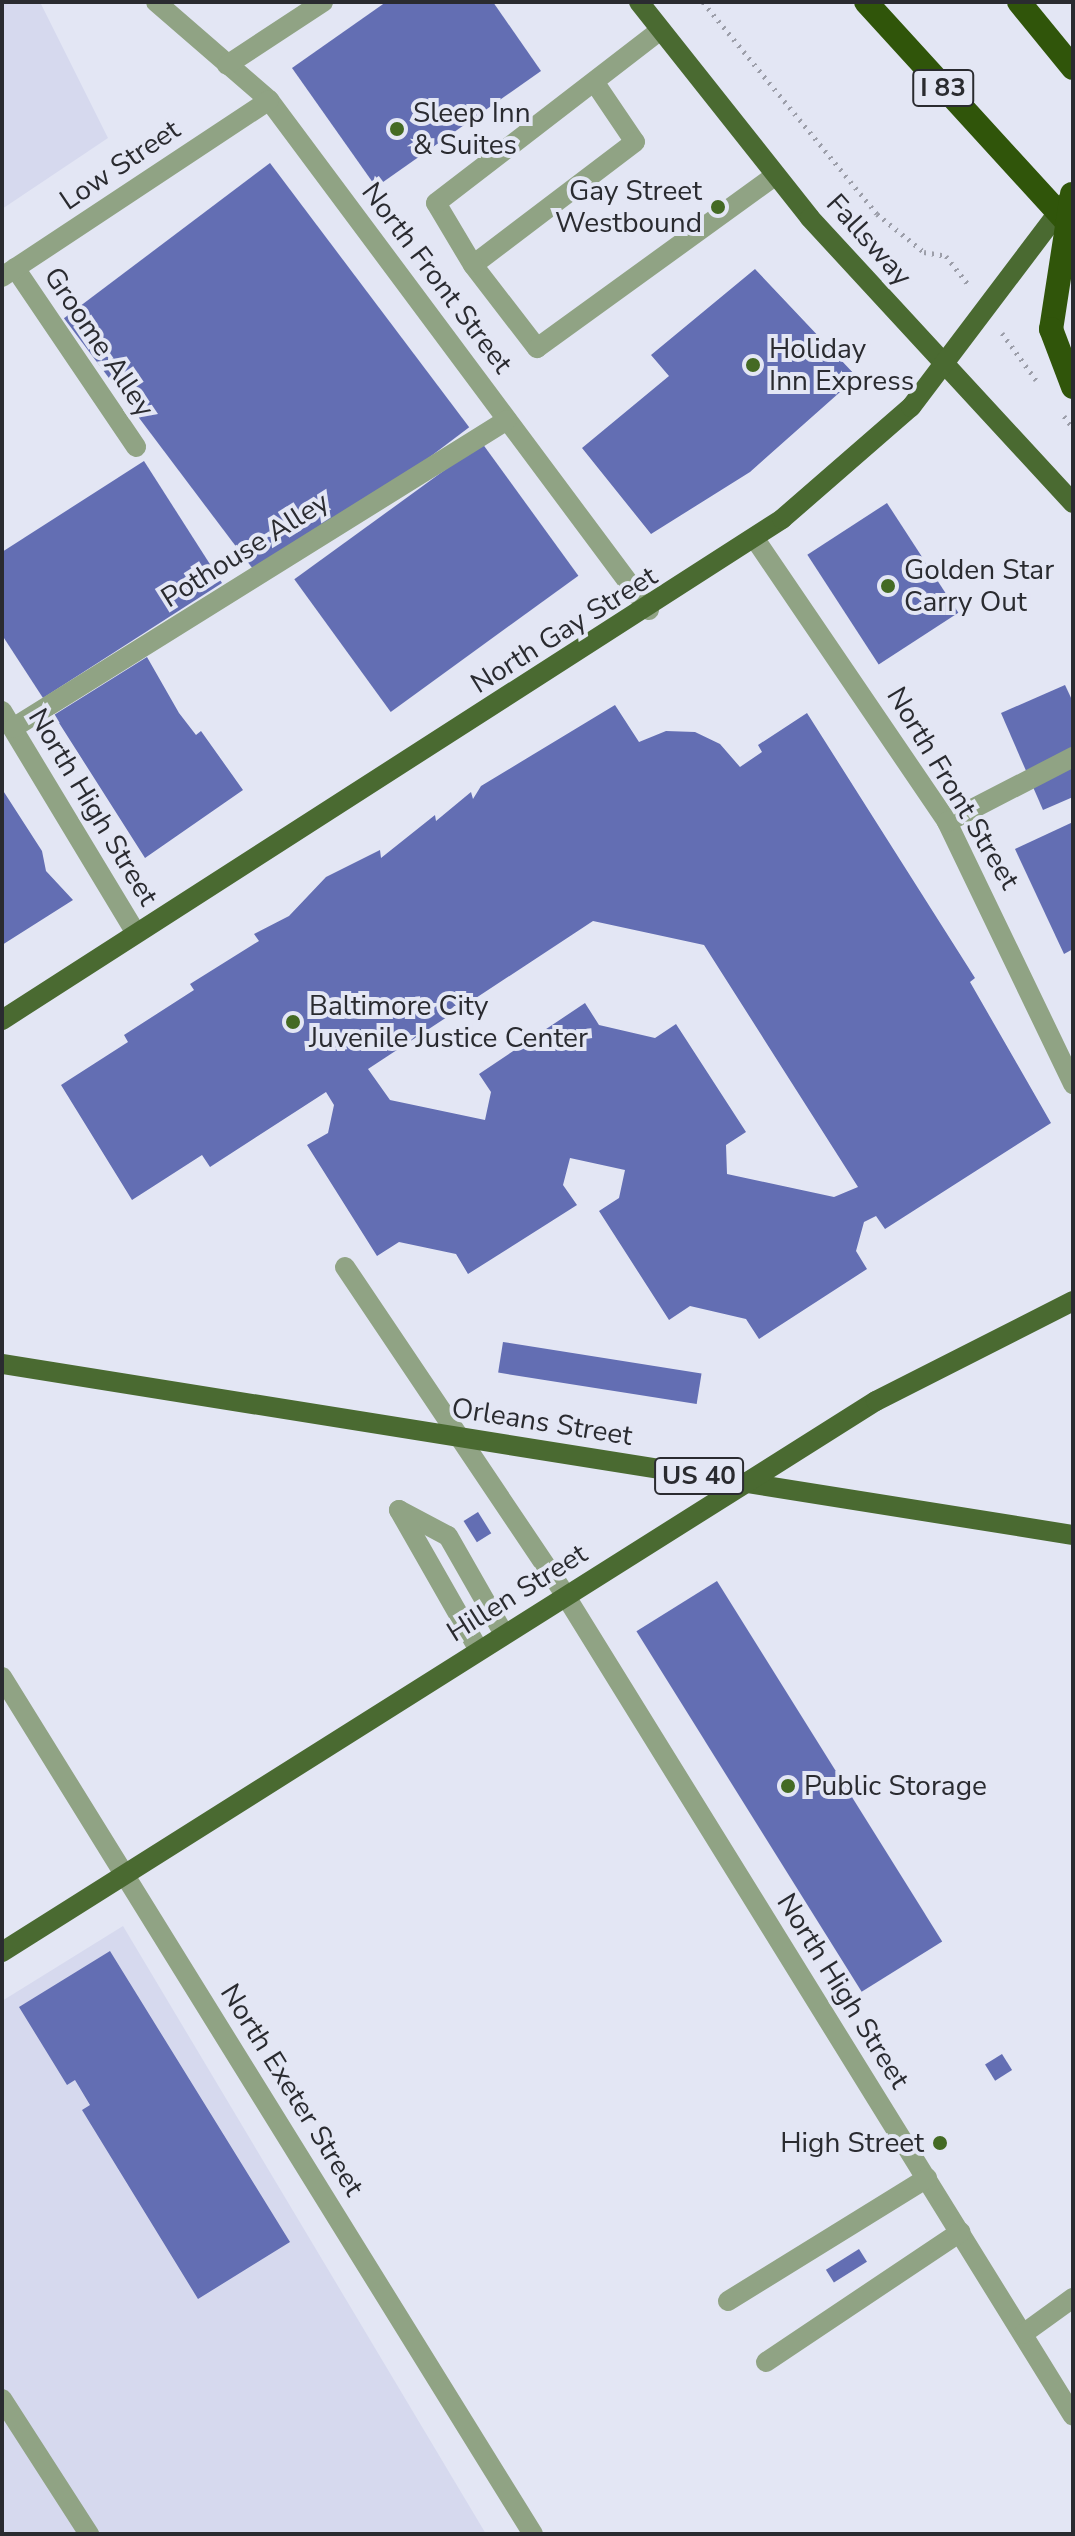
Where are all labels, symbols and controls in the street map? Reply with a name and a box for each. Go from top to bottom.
road number: I 83 [911,66,975,110]
place label: Sleep Inn & Suites [413,96,531,162]
street label: Low Street [54,113,186,217]
marker: Sleep Inn & Suites [388,120,406,138]
place label: Gay Street Westbound [555,174,702,240]
street label: North Front Street [354,176,520,380]
street label: Fallsway [819,187,919,293]
marker: Gay Street Westbound [709,198,727,216]
street label: Groome Alley [37,261,161,423]
place label: Holiday Inn Express [769,332,914,398]
marker: Holiday Inn Express [744,356,762,374]
street label: Pothouse Alley [155,485,335,615]
place label: Golden Star Carry Out [904,553,1054,619]
street label: North Gay Street [465,559,663,701]
marker: Golden Star Carry Out [879,577,897,595]
street label: North Front Street [879,681,1027,895]
street label: North High Street [21,702,165,912]
place label: Baltimore City Juvenile Justice Center [309,989,588,1055]
marker: Baltimore City Juvenile Justice Center [284,1013,302,1031]
street label: Orleans Street [449,1391,635,1453]
road number: US 40 [653,1454,745,1498]
street label: Hillen Street [441,1537,593,1649]
place label: Public Storage [804,1769,987,1803]
marker: Public Storage [779,1777,797,1795]
street label: North High Street [769,1887,917,2095]
street label: North Exeter Street [213,1978,371,2202]
place label: High Street [780,2126,924,2160]
marker: High Street [931,2134,949,2152]

